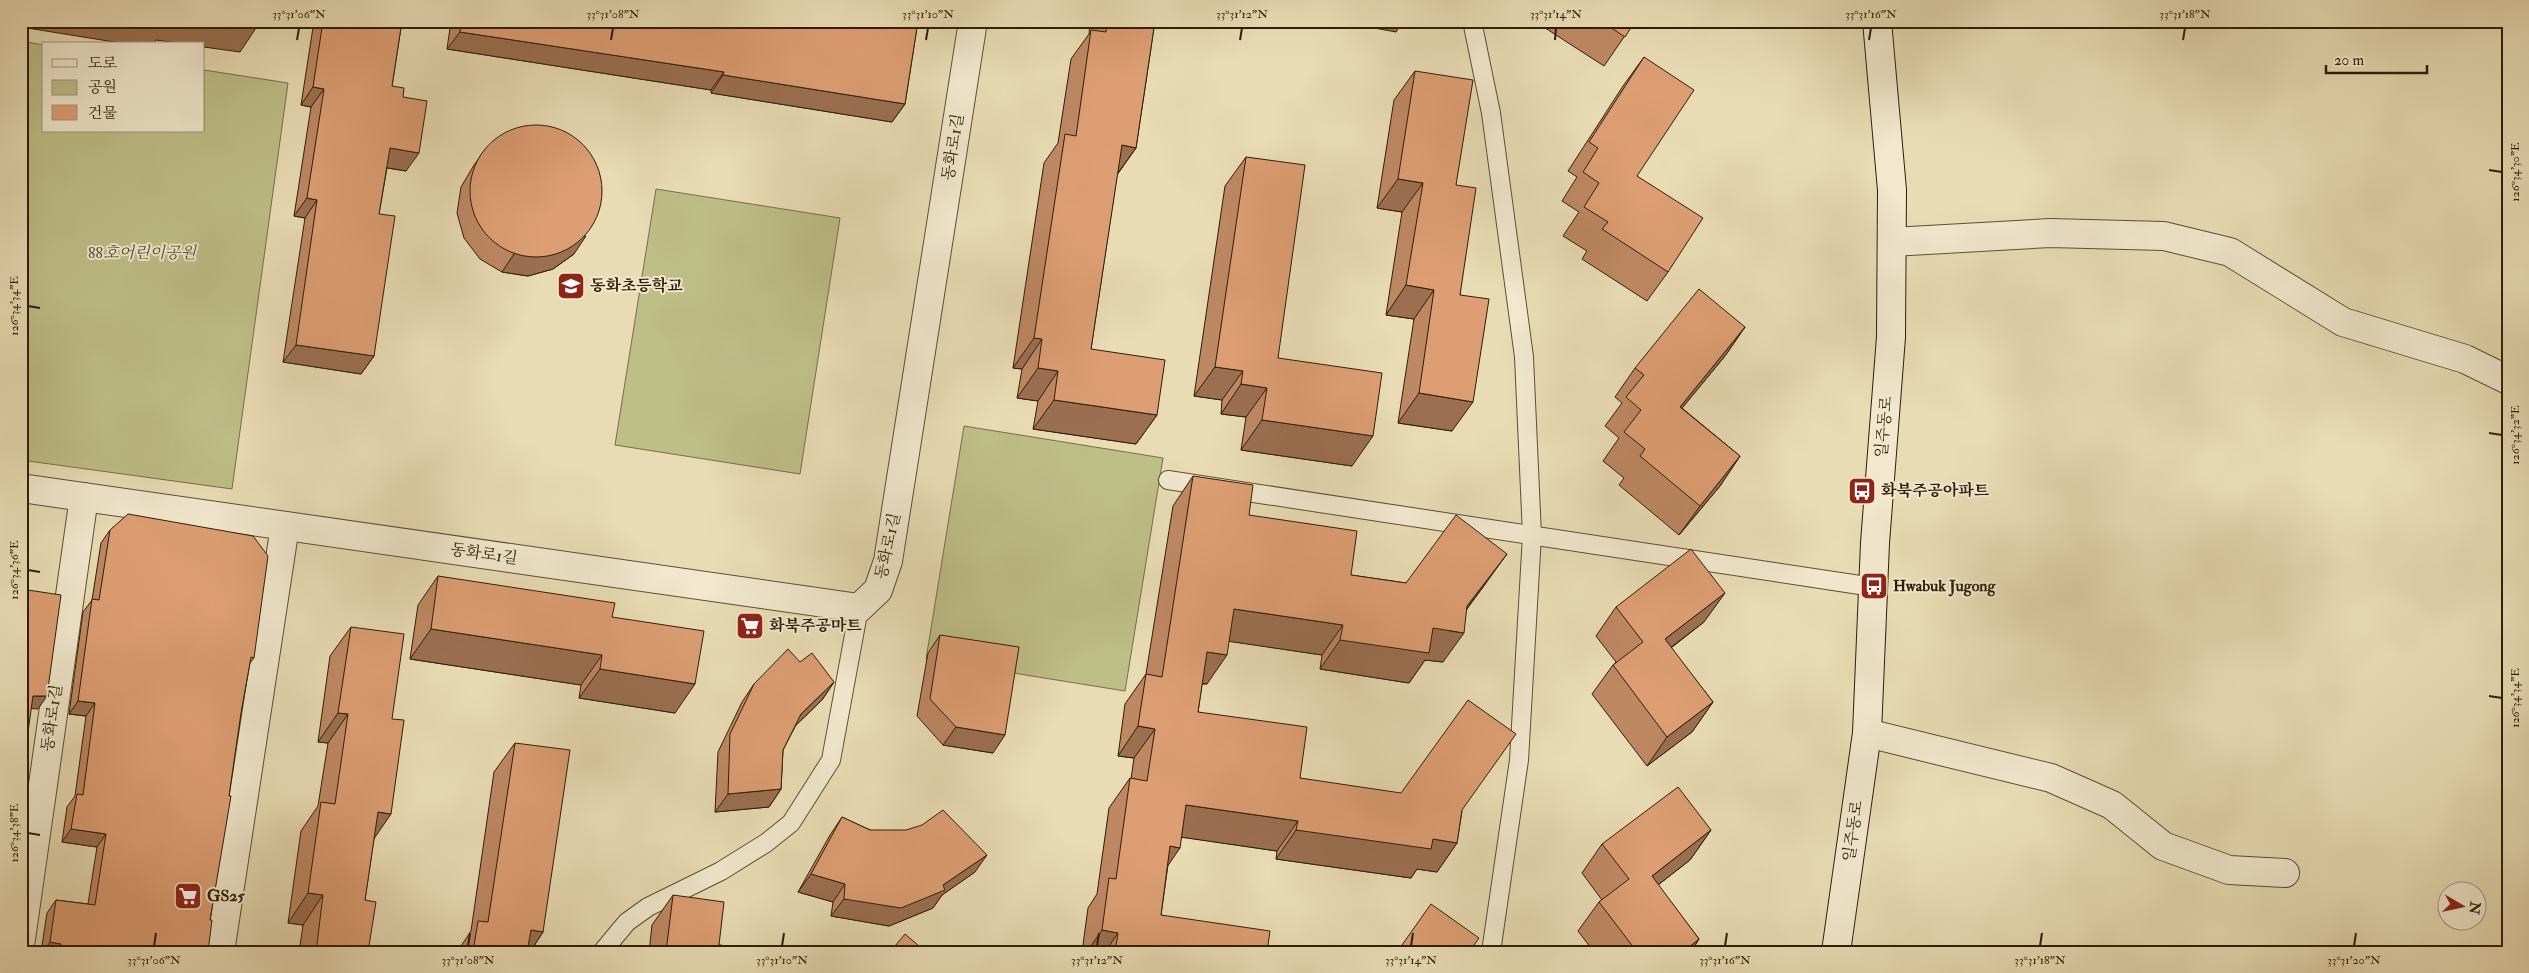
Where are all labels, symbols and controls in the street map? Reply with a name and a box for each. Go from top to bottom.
text: 33°31'06"N [272,7,326,22]
text: 33°31'08"N [586,7,640,22]
text: 33°31'10"N [902,7,954,22]
text: 33°31'12"N [1216,7,1268,22]
text: 33°31'14"N [1530,7,1582,22]
text: 33°31'16"N [1845,7,1897,22]
text: 33°31'18"N [2159,7,2211,22]
legend [42,42,205,132]
scale bar [2326,42,2428,74]
text: 20 m [2334,51,2364,70]
text: 도로 [88,54,117,73]
text: 공원 [88,78,117,97]
text: 건물 [88,104,117,123]
street label: 동화로1길 [938,112,968,182]
text: 126°34'30"E [2508,142,2523,202]
park label: 88호어린이공원 [88,243,198,263]
school or university icon: 동화초등학교 [556,271,586,301]
text: 126°34'34"E [7,276,22,336]
place label: 동화초등학교 [590,276,683,296]
street label: 일주동로 [1871,395,1897,459]
text: 126°34'32"E [2508,405,2523,465]
bus stop icon: 화북주공아파트 [1847,476,1877,506]
place label: 화북주공아파트 [1881,481,1990,501]
street label: 동화로1길 [871,511,905,581]
street label: 동화로1길 [449,539,519,569]
text: 126°34'36"E [7,540,22,600]
bus stop icon: Hwabuk Jugong [1859,571,1889,601]
place label: Hwabuk Jugong [1893,576,1997,597]
supermarket icon: 화북주공마트 [735,611,765,641]
place label: 화북주공마트 [769,616,862,636]
text: 126°34'34"E [2508,668,2523,728]
street label: 동화로1길 [37,683,67,753]
street label: 일주동로 [1839,798,1867,863]
text: 126°34'38"E [7,803,22,862]
north arrow [2436,880,2486,930]
supermarket icon: GS25 [173,881,203,911]
place label: GS25 [207,886,245,906]
text: N [2465,899,2484,916]
text: 33°31'06"N [127,953,181,968]
text: 33°31'08"N [441,953,495,968]
text: 33°31'10"N [756,953,808,968]
text: 33°31'12"N [1071,953,1123,968]
text: 33°31'14"N [1385,953,1437,968]
text: 33°31'16"N [1699,953,1751,968]
text: 33°31'18"N [2014,953,2066,968]
text: 33°31'20"N [2327,953,2381,968]

